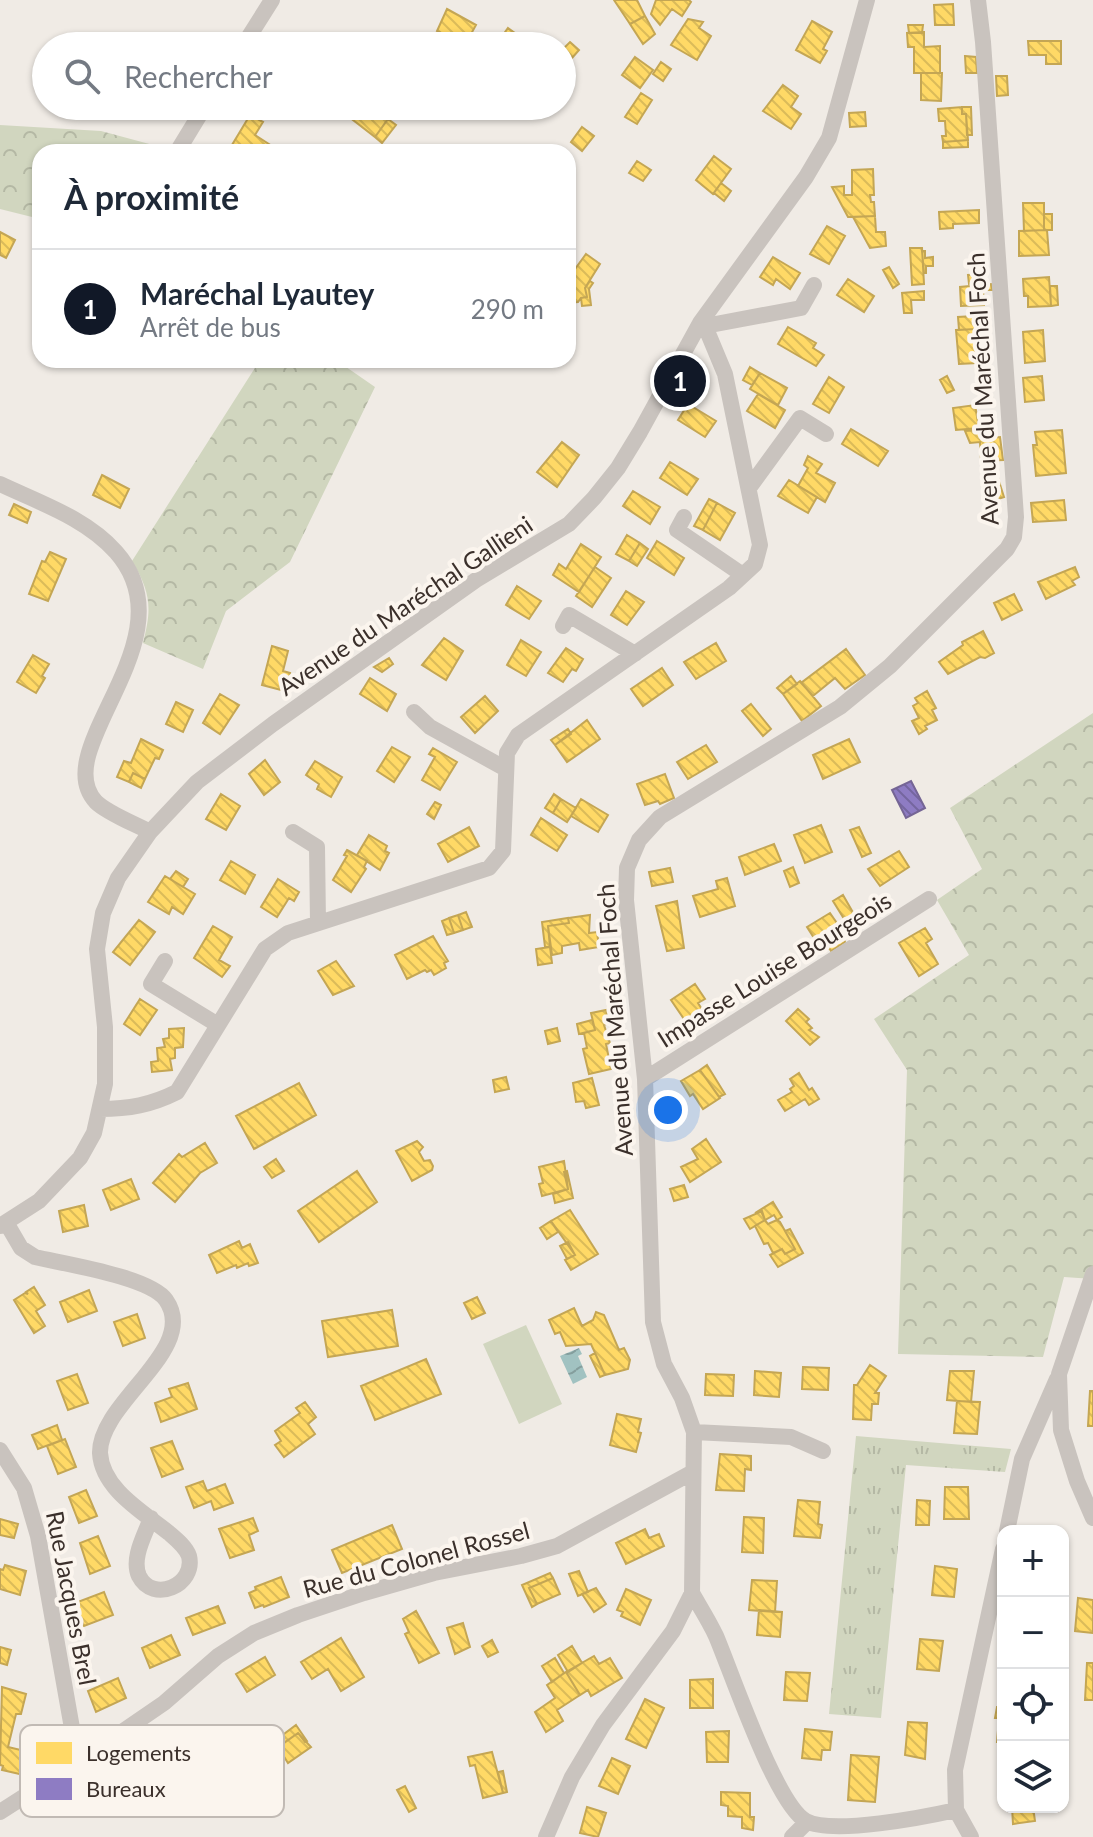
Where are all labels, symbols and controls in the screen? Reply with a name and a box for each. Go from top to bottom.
search box [32,32,576,120]
icon: search [60,54,104,98]
text: Rechercher [124,58,273,94]
text: À proximité [64,176,239,217]
street label: Avenue du Maréchal Foch [960,252,1004,526]
text: Maréchal Lyautey [140,275,374,311]
text: 1 [82,293,98,325]
text: 290 m [471,293,544,325]
text: Arrêt de bus [140,311,281,343]
pin: 1 [654,351,706,411]
street label: Avenue du Maréchal Gallieni [272,509,538,701]
street label: Avenue du Maréchal Foch [590,883,638,1157]
street label: Impasse Louise Bourgeois [652,885,896,1053]
your location [648,1090,688,1130]
street label: Rue Jacques Brel [41,1508,103,1688]
street label: Rue du Colonel Rossel [300,1515,532,1603]
map controls [997,1525,1069,1813]
button: + [997,1525,1069,1597]
button: − [997,1597,1069,1669]
button: locate [997,1669,1069,1741]
legend [20,1725,284,1817]
text: Logements [86,1739,191,1766]
button: layers [997,1741,1069,1813]
text: Bureaux [86,1775,166,1802]

